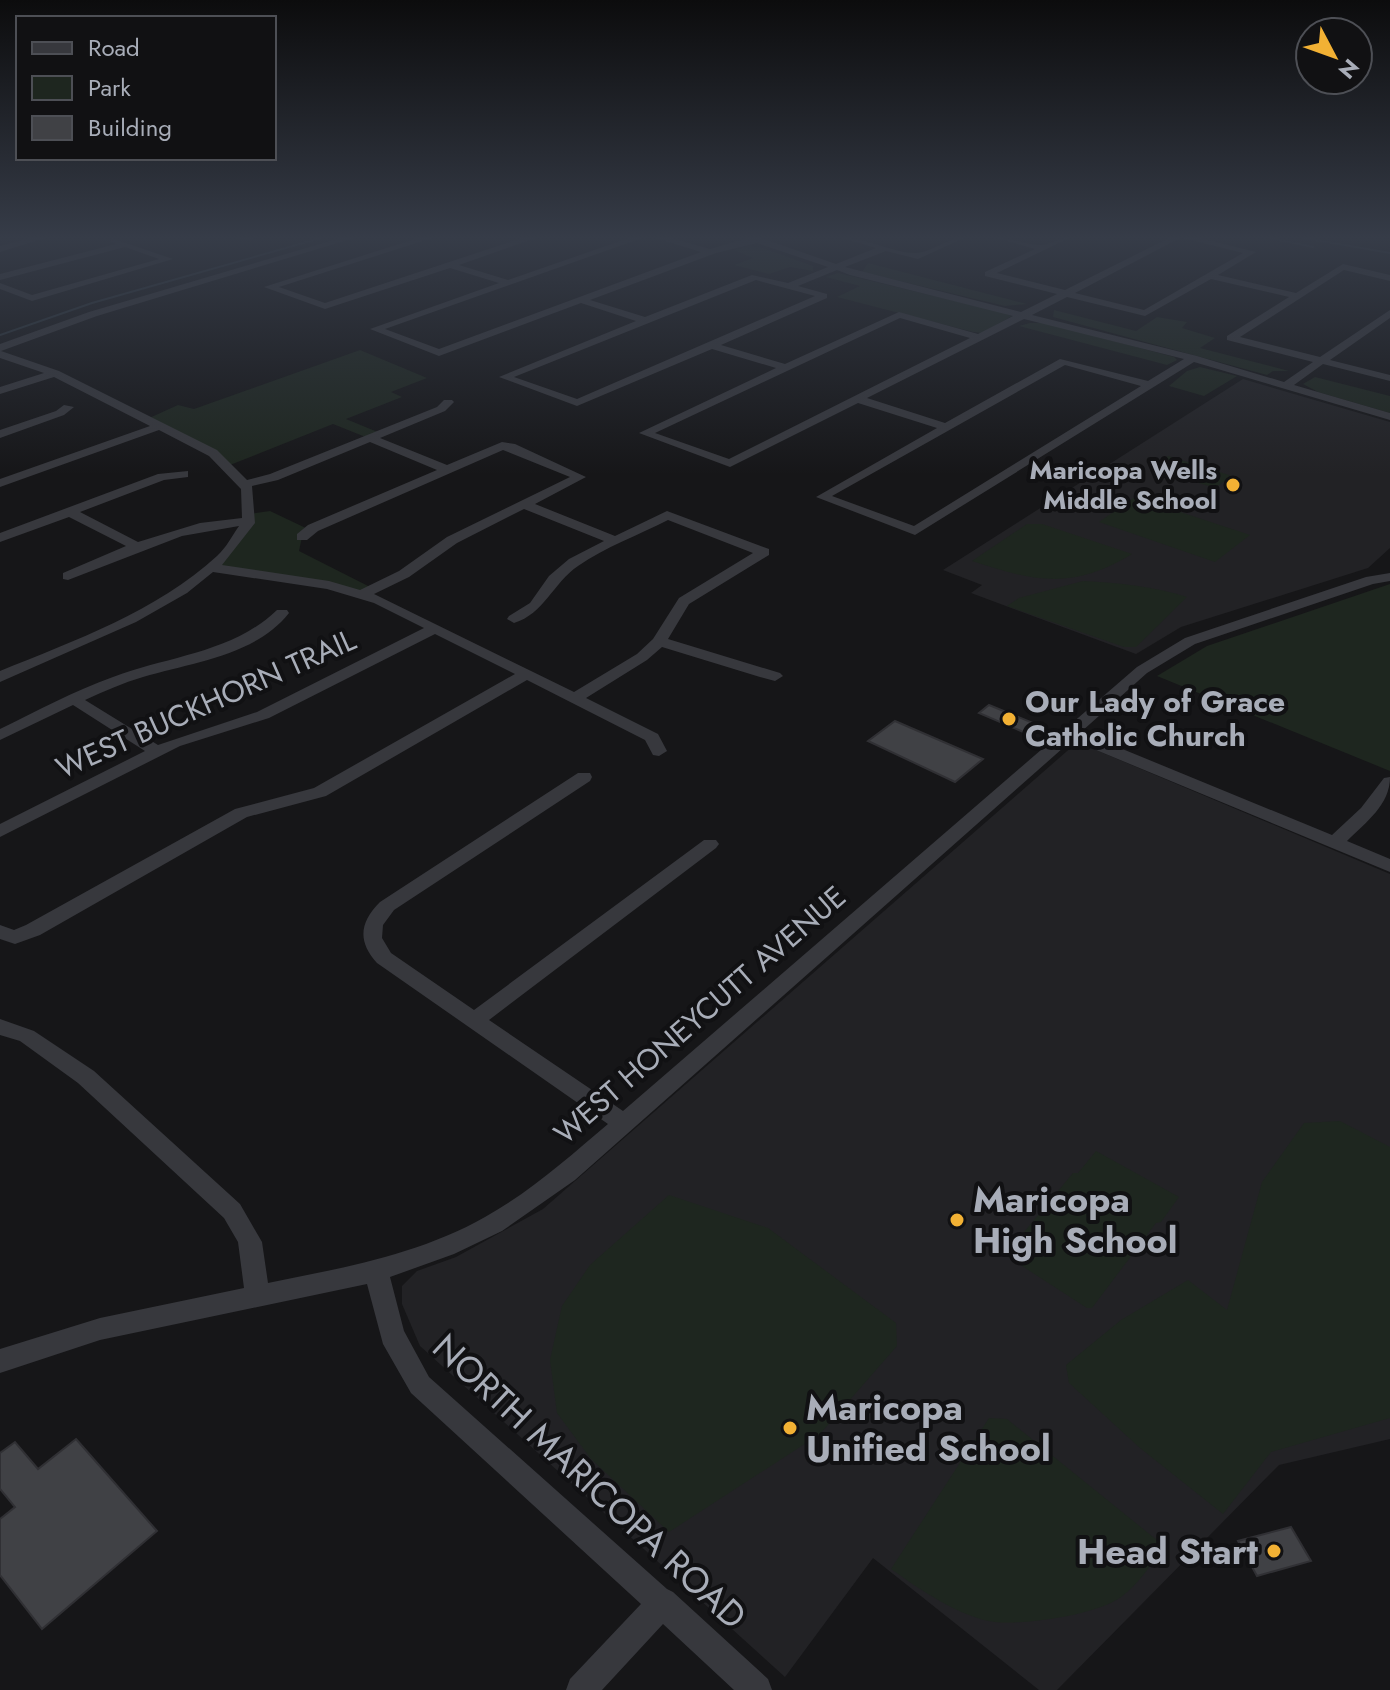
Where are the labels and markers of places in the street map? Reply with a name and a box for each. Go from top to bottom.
place label: Maricopa Wells Middle School [1030,451,1217,519]
marker: Maricopa Wells Middle School [1224,476,1242,494]
place label: Our Lady of Grace Catholic Church [1025,680,1285,757]
marker: Our Lady of Grace Catholic Church [1000,710,1018,728]
place label: Maricopa High School [973,1173,1177,1266]
marker: Maricopa High School [948,1211,966,1229]
place label: Maricopa Unified School [806,1381,1051,1474]
marker: Maricopa Unified School [781,1419,799,1437]
place label: Head Start [1077,1525,1259,1577]
marker: Head Start [1265,1542,1283,1560]

